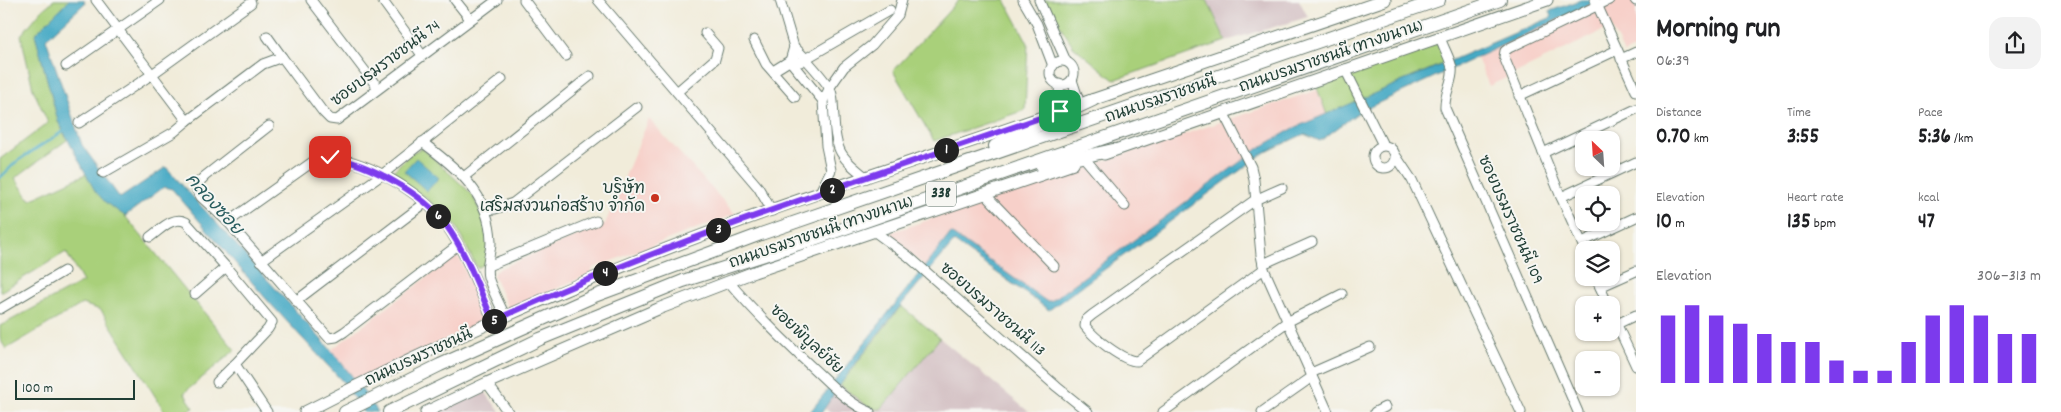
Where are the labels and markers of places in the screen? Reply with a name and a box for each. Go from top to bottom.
pin [1039,90,1081,132]
pin [309,136,351,178]
pin: 1 [934,138,958,162]
place label: บริษัท เสริมสงวนก่อสร้าง จำกัด [480,177,645,219]
pin: 2 [820,178,844,202]
marker: บริษัท เสริมสงวนก่อสร้าง จำกัด [649,192,661,204]
pin: 6 [426,204,450,228]
pin: 3 [706,218,730,242]
pin: 4 [592,260,618,286]
pin: 5 [482,308,506,334]

